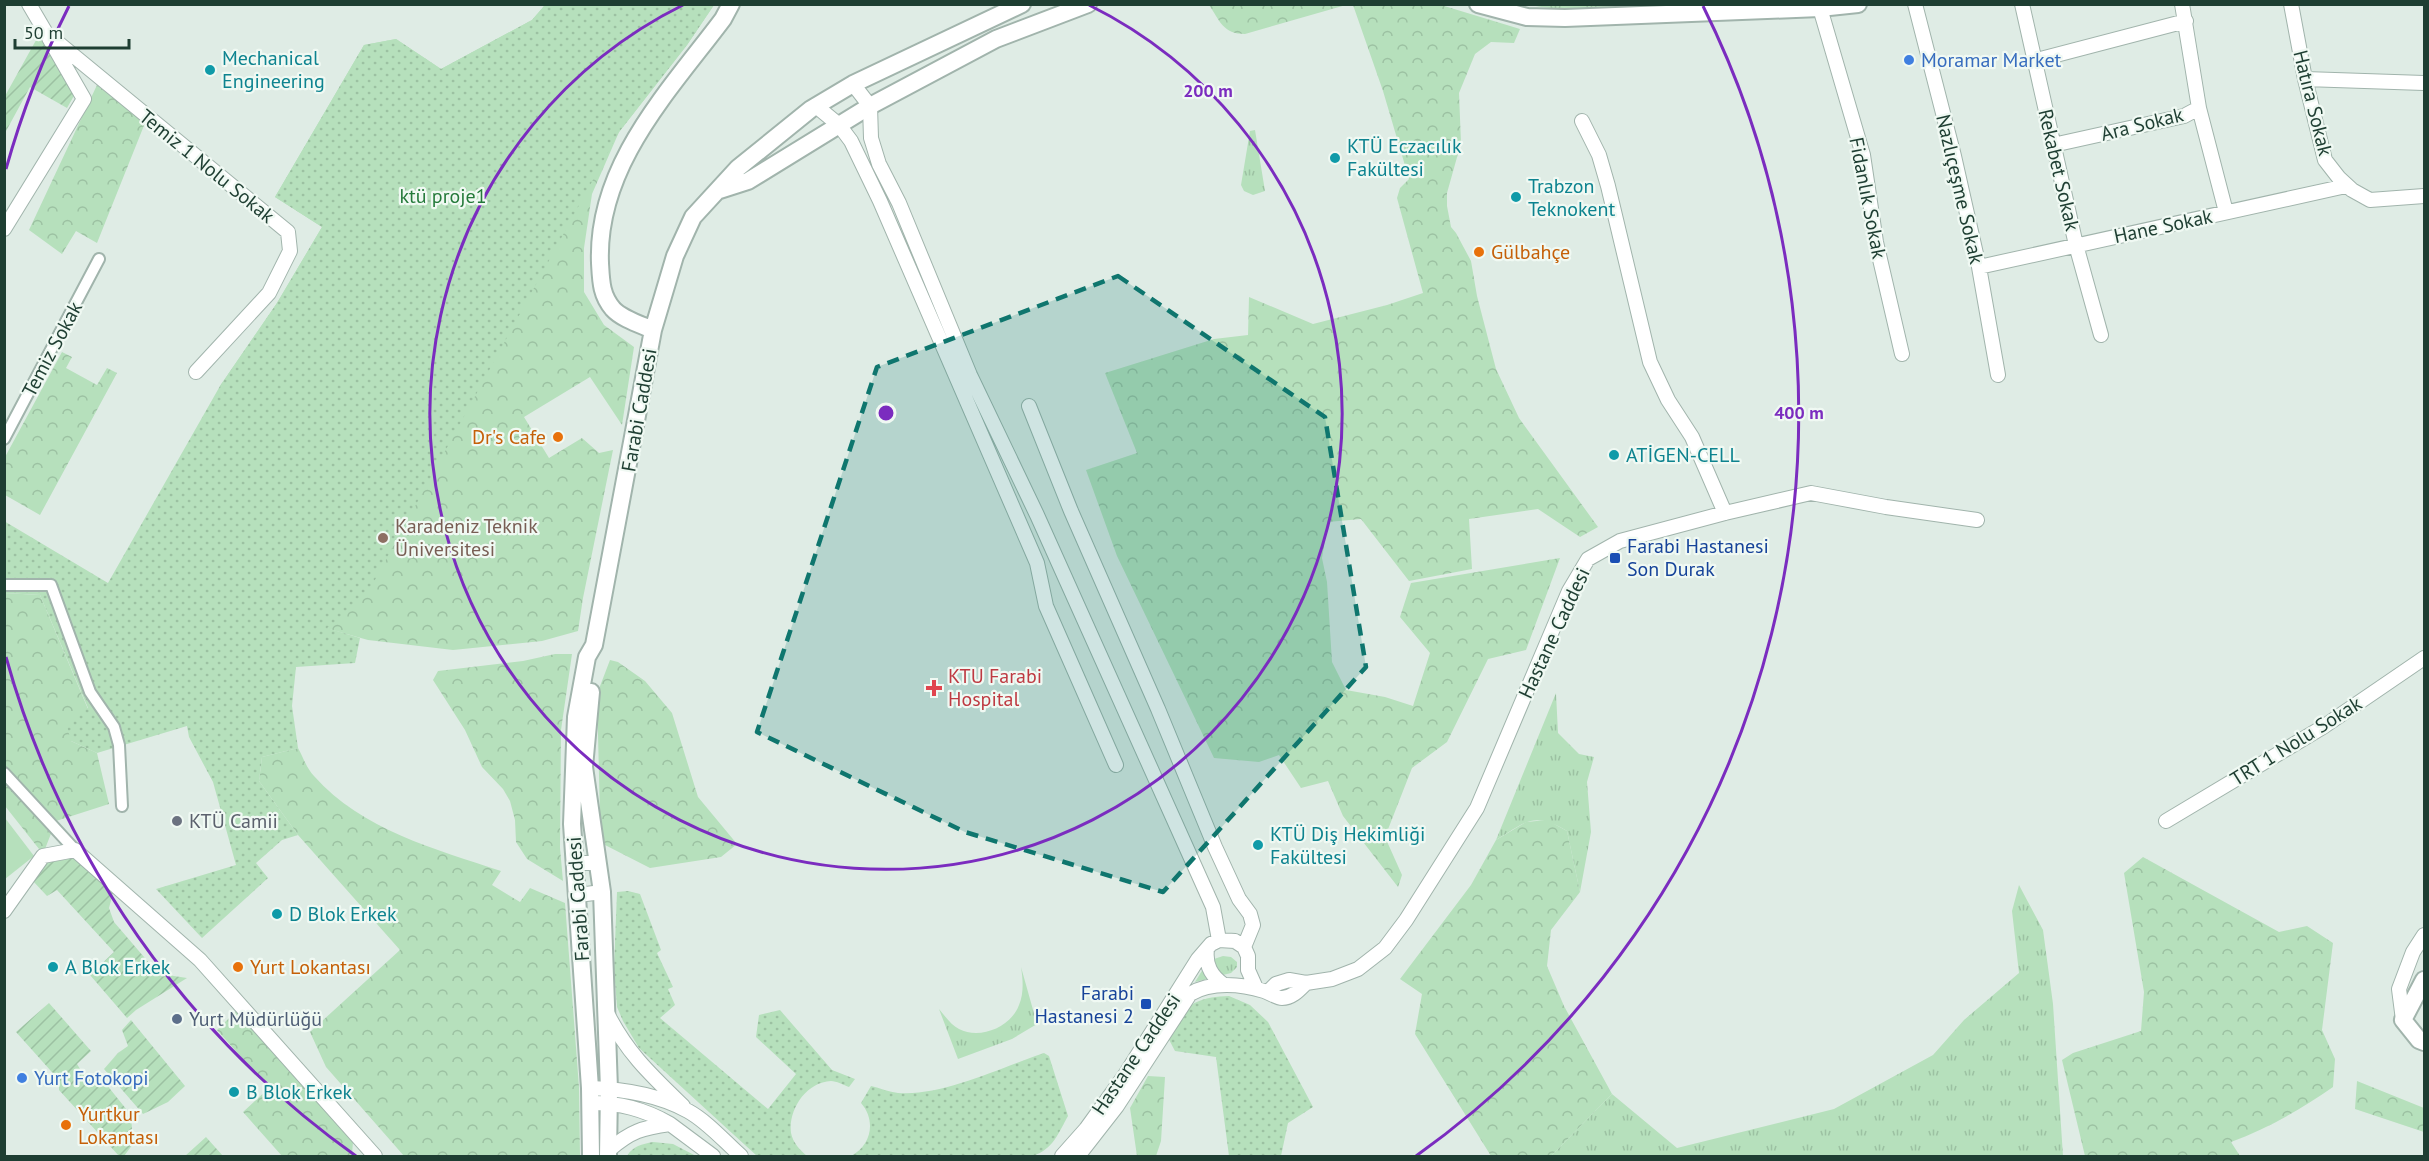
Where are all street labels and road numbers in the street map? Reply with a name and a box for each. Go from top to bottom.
street label: Hatıra Sokak [2287,47,2339,159]
street label: Ara Sokak [2098,101,2186,147]
street label: Temiz 1 Nolu Sokak [134,103,280,229]
street label: Rekabet Sokak [2032,107,2086,234]
street label: Nazlıçeşme Sokak [1930,112,1990,267]
street label: Fidanlık Sokak [1843,135,1893,261]
street label: Hane Sokak [2111,203,2215,249]
street label: Temiz Sokak [16,296,88,401]
street label: Farabi Caddesi [615,346,663,474]
street label: Hastane Caddesi [1512,563,1596,703]
street label: TRT 1 Nolu Sokak [2225,690,2367,792]
street label: Farabi Caddesi [561,836,595,962]
street label: Hastane Caddesi [1086,988,1186,1120]

